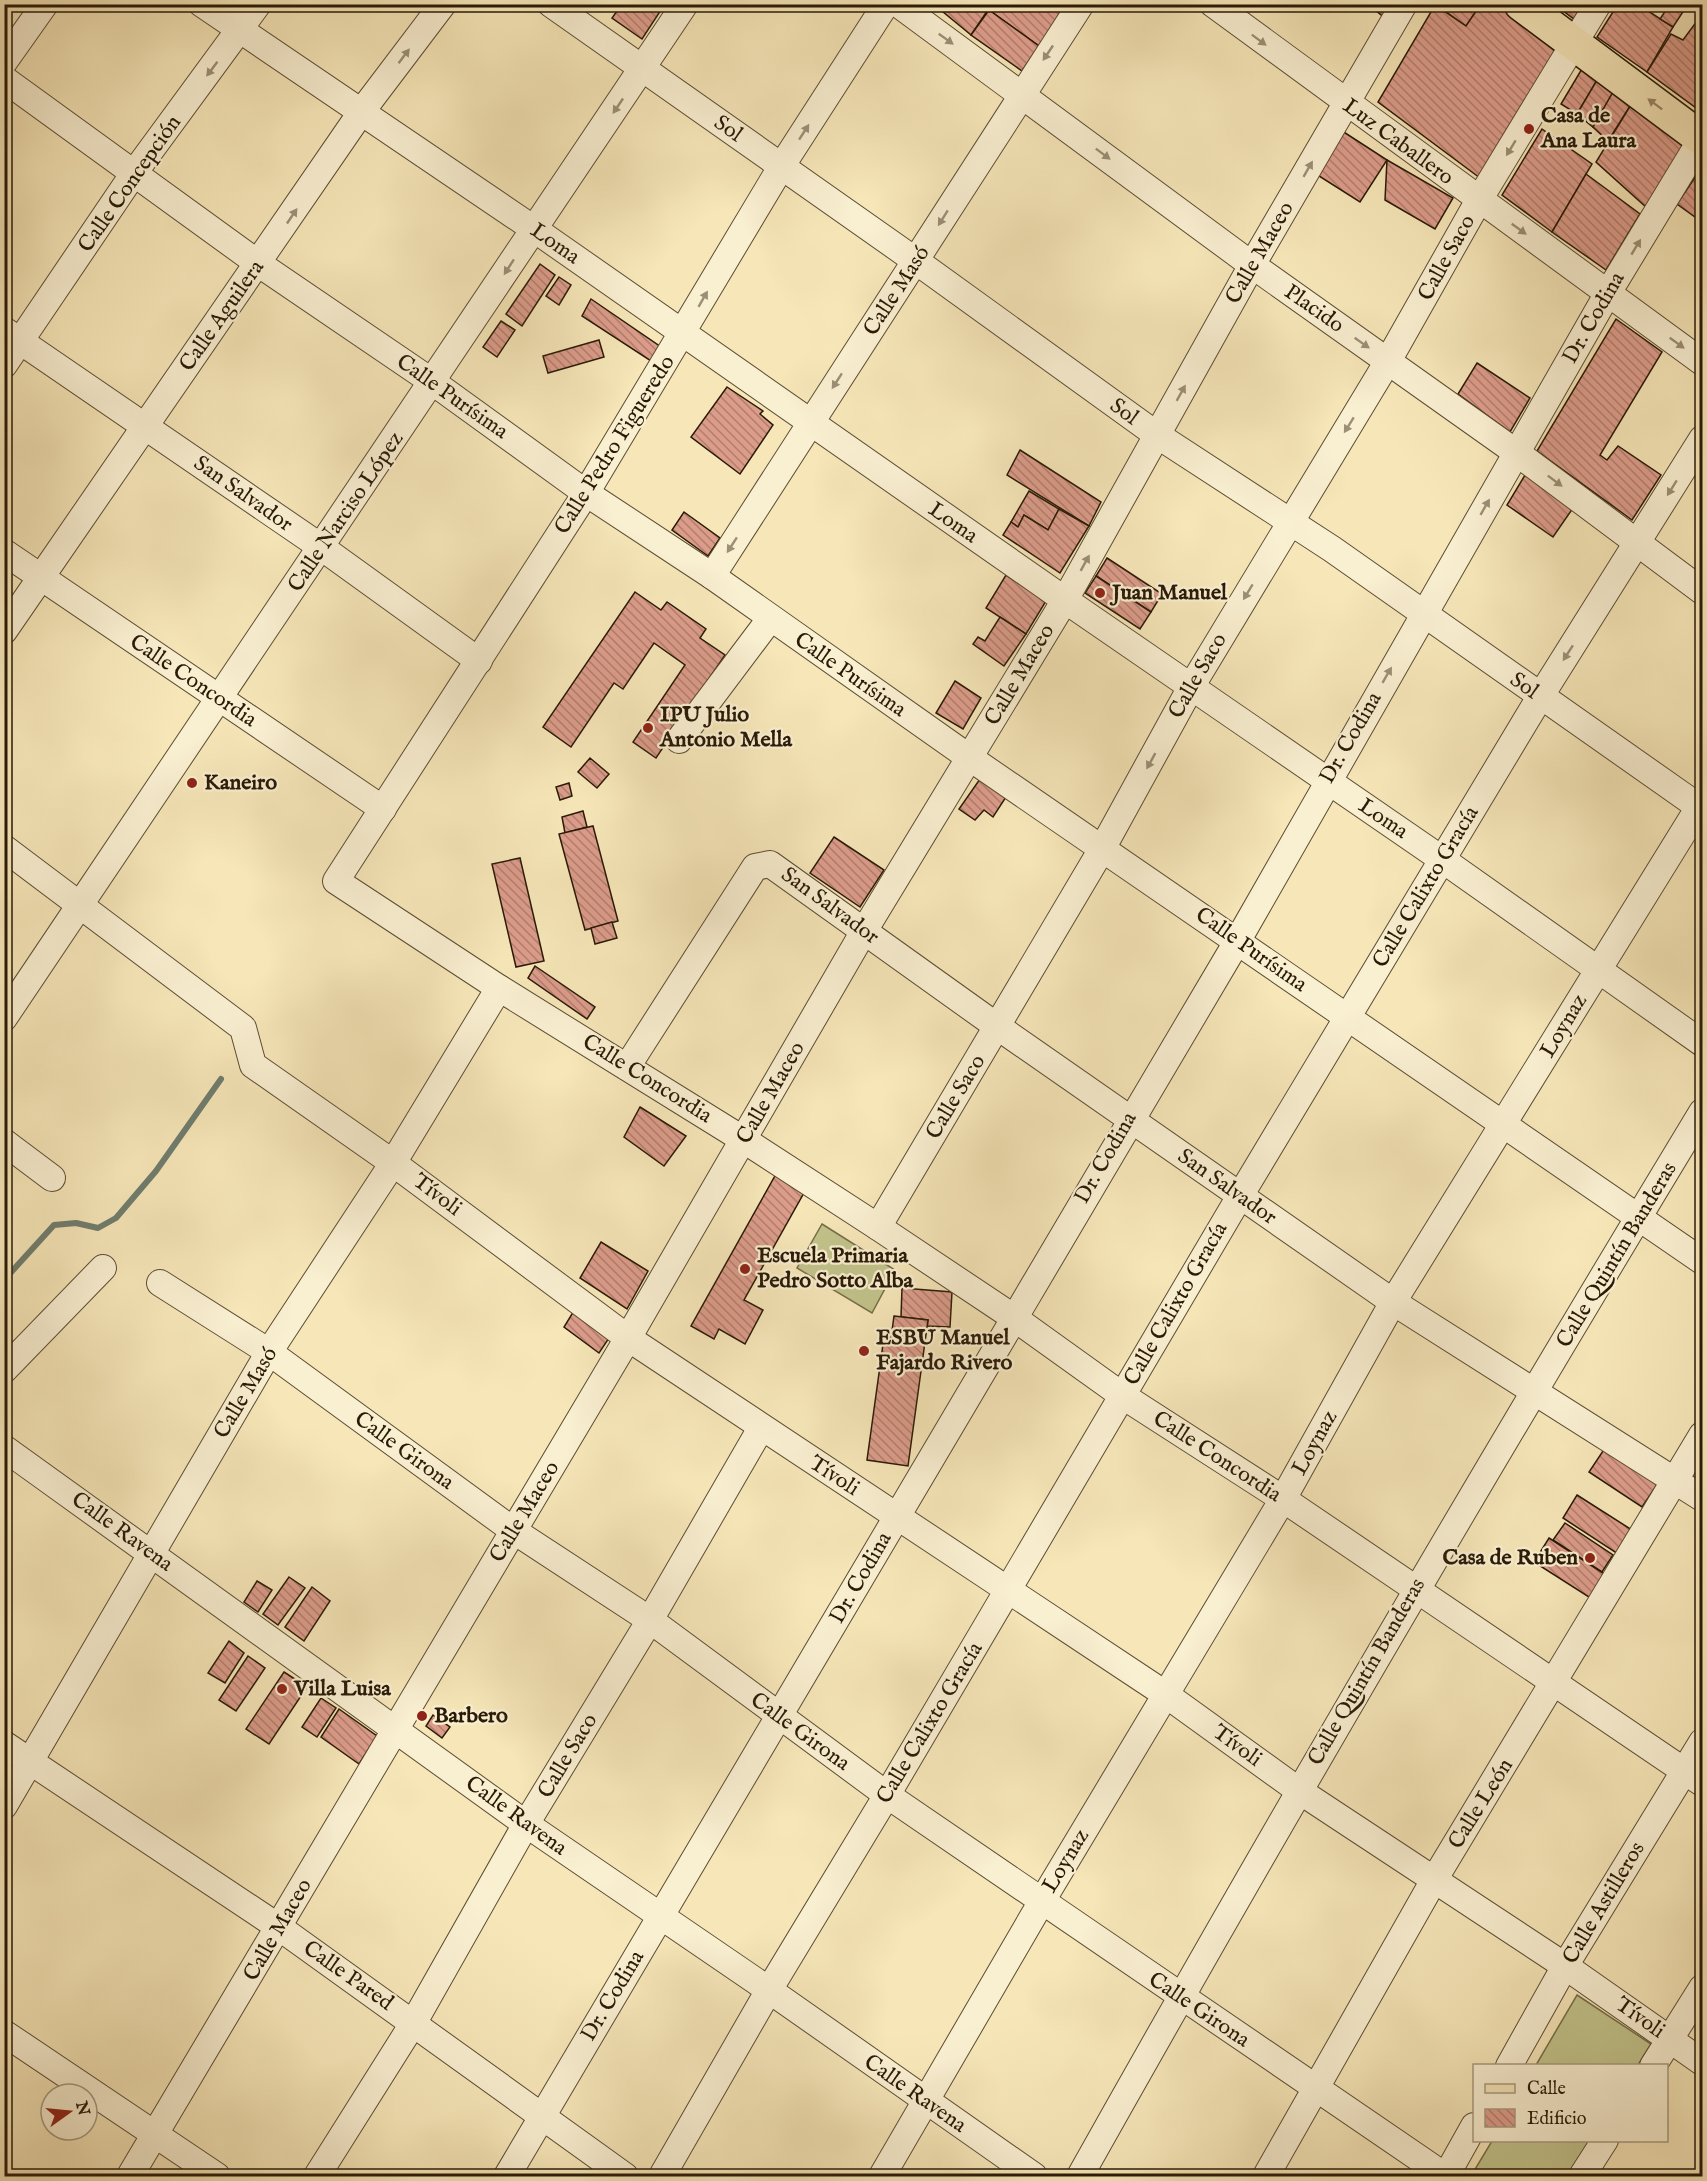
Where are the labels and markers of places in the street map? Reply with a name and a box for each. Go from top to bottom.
place label: Casa de Ana Laura [1540,102,1637,155]
marker: Casa de Ana Laura [1522,122,1536,136]
place label: Juan Manuel [1109,579,1228,607]
marker: Juan Manuel [1093,586,1107,600]
place label: IPU Julio Antonio Mella [659,701,793,754]
marker: IPU Julio Antonio Mella [641,721,655,735]
place label: Kaneiro [204,769,277,797]
marker: Kaneiro [185,776,199,790]
place label: Escuela Primaria Pedro Sotto Alba [757,1242,913,1295]
marker: Escuela Primaria Pedro Sotto Alba [738,1262,752,1276]
place label: ESBU Manuel Fajardo Rivero [876,1324,1013,1377]
marker: ESBU Manuel Fajardo Rivero [857,1344,871,1358]
place label: Casa de Ruben [1442,1544,1578,1572]
marker: Casa de Ruben [1583,1551,1597,1565]
place label: Villa Luisa [293,1675,391,1703]
marker: Villa Luisa [275,1682,289,1696]
place label: Barbero [434,1702,508,1730]
marker: Barbero [415,1709,429,1723]

